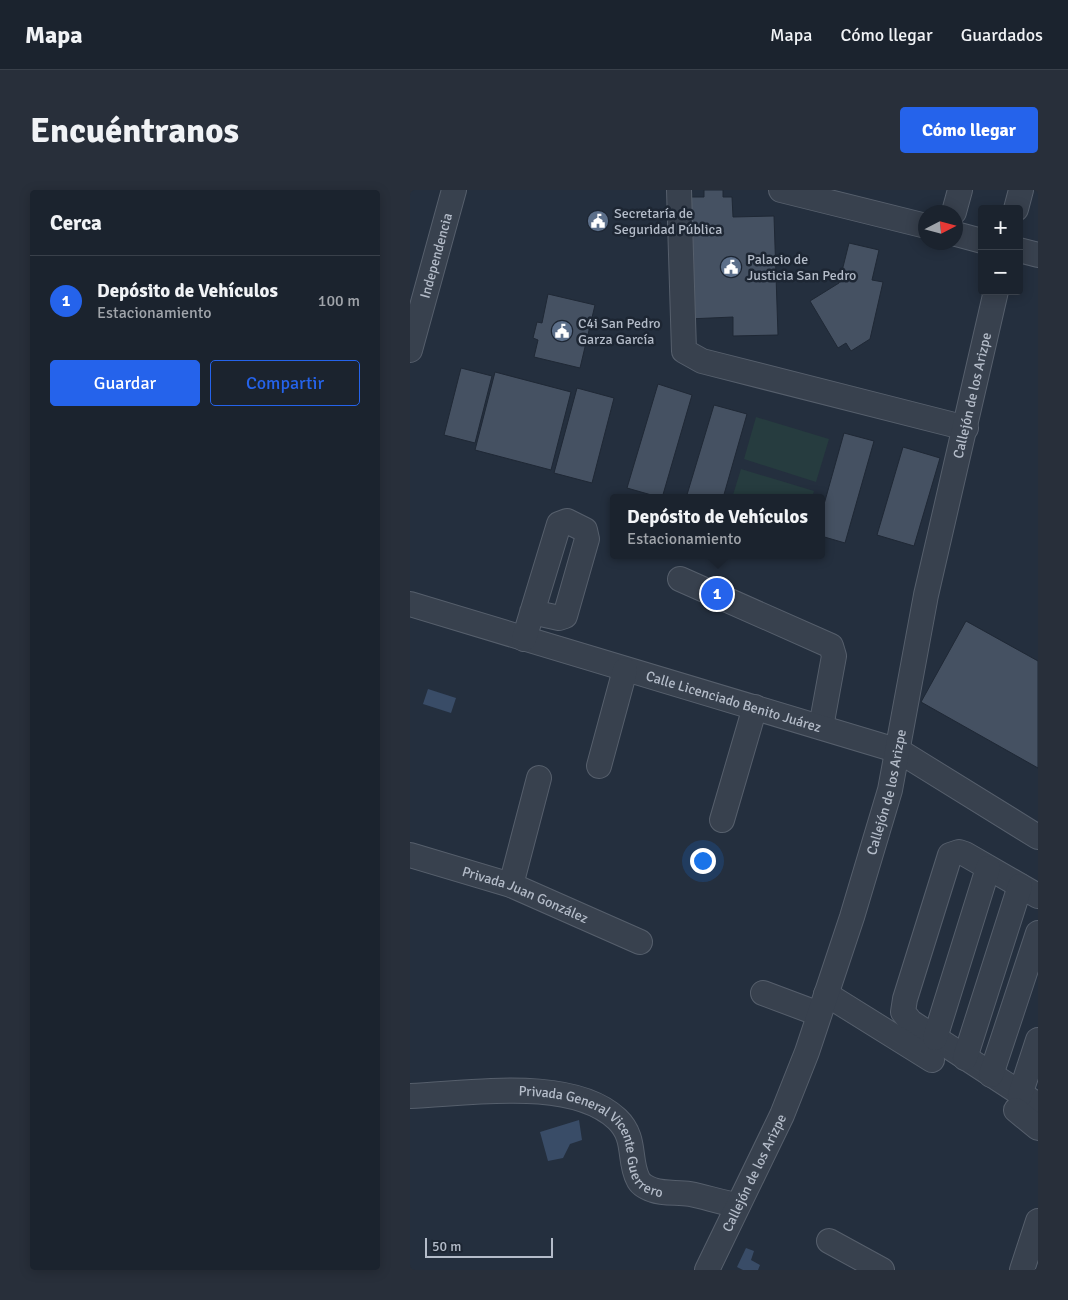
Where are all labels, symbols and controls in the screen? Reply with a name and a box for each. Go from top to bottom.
text: Mapa [25,20,83,50]
text: Mapa [770,24,812,46]
text: Cómo llegar [840,24,933,46]
text: Guardados [961,24,1043,46]
button: Cómo llegar [900,107,1038,153]
text: Encuéntranos [30,109,239,152]
place label: Secretaría de Seguridad Pública [614,205,722,238]
north arrow [918,205,963,250]
map controls [978,205,1023,295]
button: + [978,205,1023,250]
public building icon: Secretaría de Seguridad Pública [586,209,610,233]
text: Cerca [50,210,102,236]
street label: Independencia [416,211,456,300]
button: − [978,250,1023,295]
place label: Palacio de Justicia San Pedro [747,251,856,284]
public building icon: Palacio de Justicia San Pedro [719,255,743,279]
text: Depósito de Vehículos [97,279,278,303]
text: 1 [62,291,70,311]
text: 100 m [318,291,360,311]
text: Estacionamiento [97,303,212,323]
place label: C4i San Pedro Garza García [578,315,661,348]
public building icon: C4i San Pedro Garza García [550,319,574,343]
street label: Callejón de los Arizpe [949,331,995,460]
button: Guardar [50,360,200,406]
button: Compartir [210,360,360,406]
popup [610,494,825,559]
text: Depósito de Vehículos [627,505,808,529]
text: Estacionamiento [627,529,742,549]
pin: 1 [701,575,733,613]
street label: Calle Licenciado Benito Juárez [644,667,823,736]
street label: Callejón de los Arizpe [863,728,910,857]
your location [690,848,716,874]
street label: Privada Juan González [460,862,591,927]
street label: Privada General Vicente Guerrero [518,1082,664,1201]
street label: Callejón de los Arizpe [718,1111,790,1234]
scale bar [425,1235,552,1258]
text: 50 m [432,1238,461,1255]

